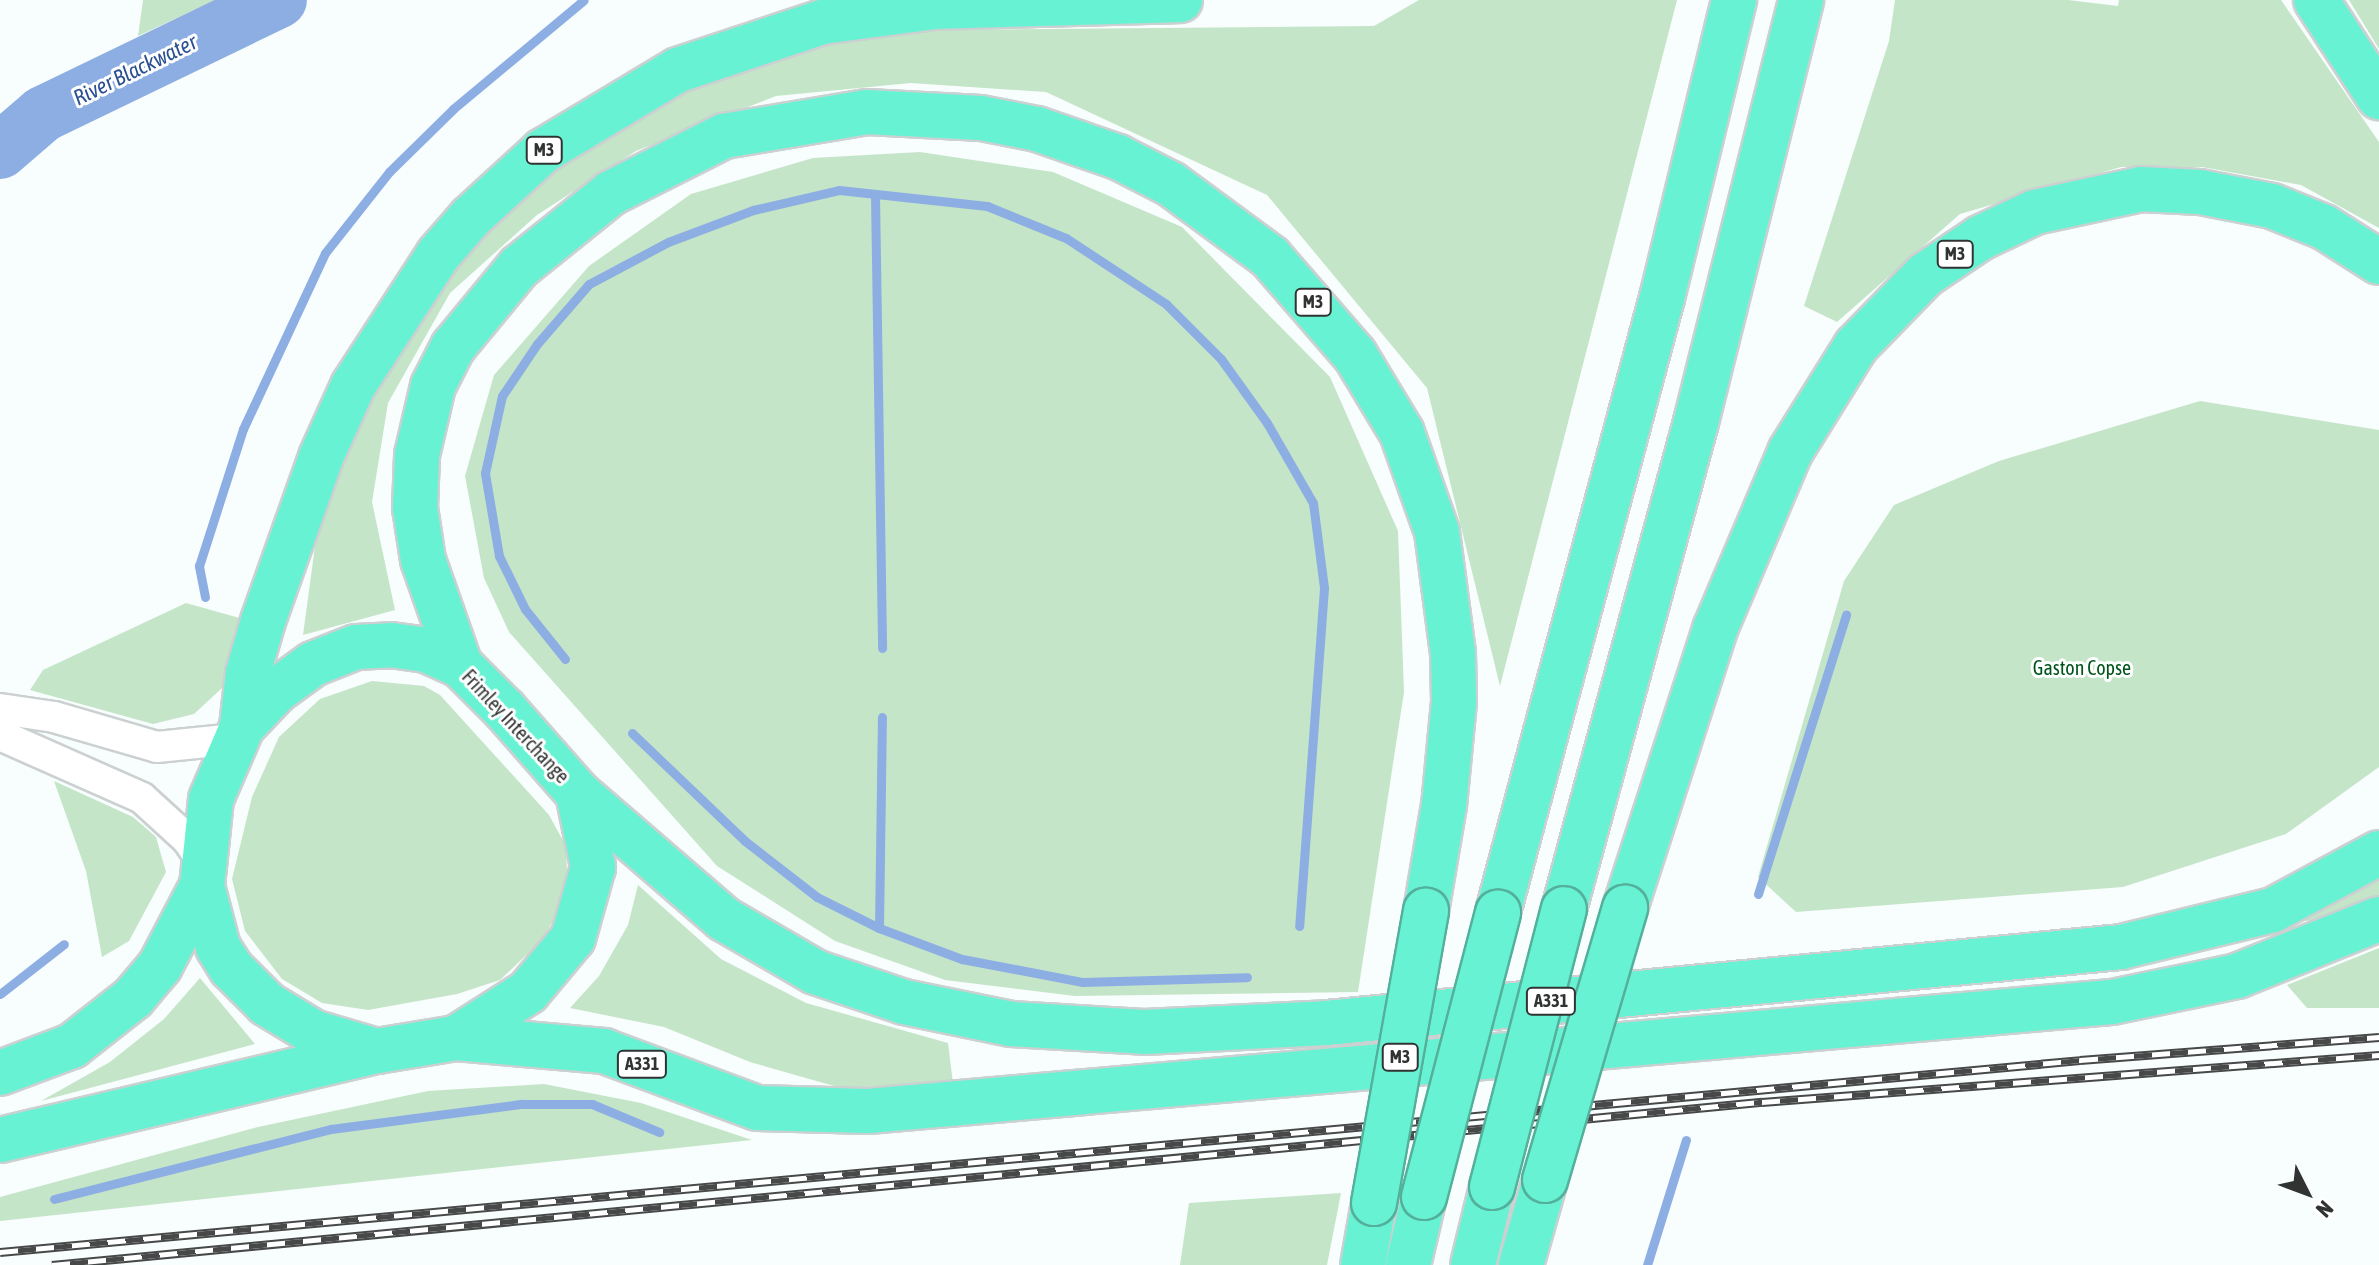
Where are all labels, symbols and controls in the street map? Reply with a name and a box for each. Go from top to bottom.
water label: River Blackwater [69,29,201,111]
road number: M3 [524,136,564,164]
road number: M3 [1935,240,1975,268]
road number: M3 [1293,288,1333,316]
park label: Gaston Copse [2033,655,2131,679]
street label: Frimley Interchange [457,664,575,788]
road number: A331 [1525,987,1577,1015]
road number: M3 [1380,1043,1420,1071]
road number: A331 [616,1050,668,1078]
north arrow [2267,1153,2347,1233]
text: N [2311,1196,2339,1223]

